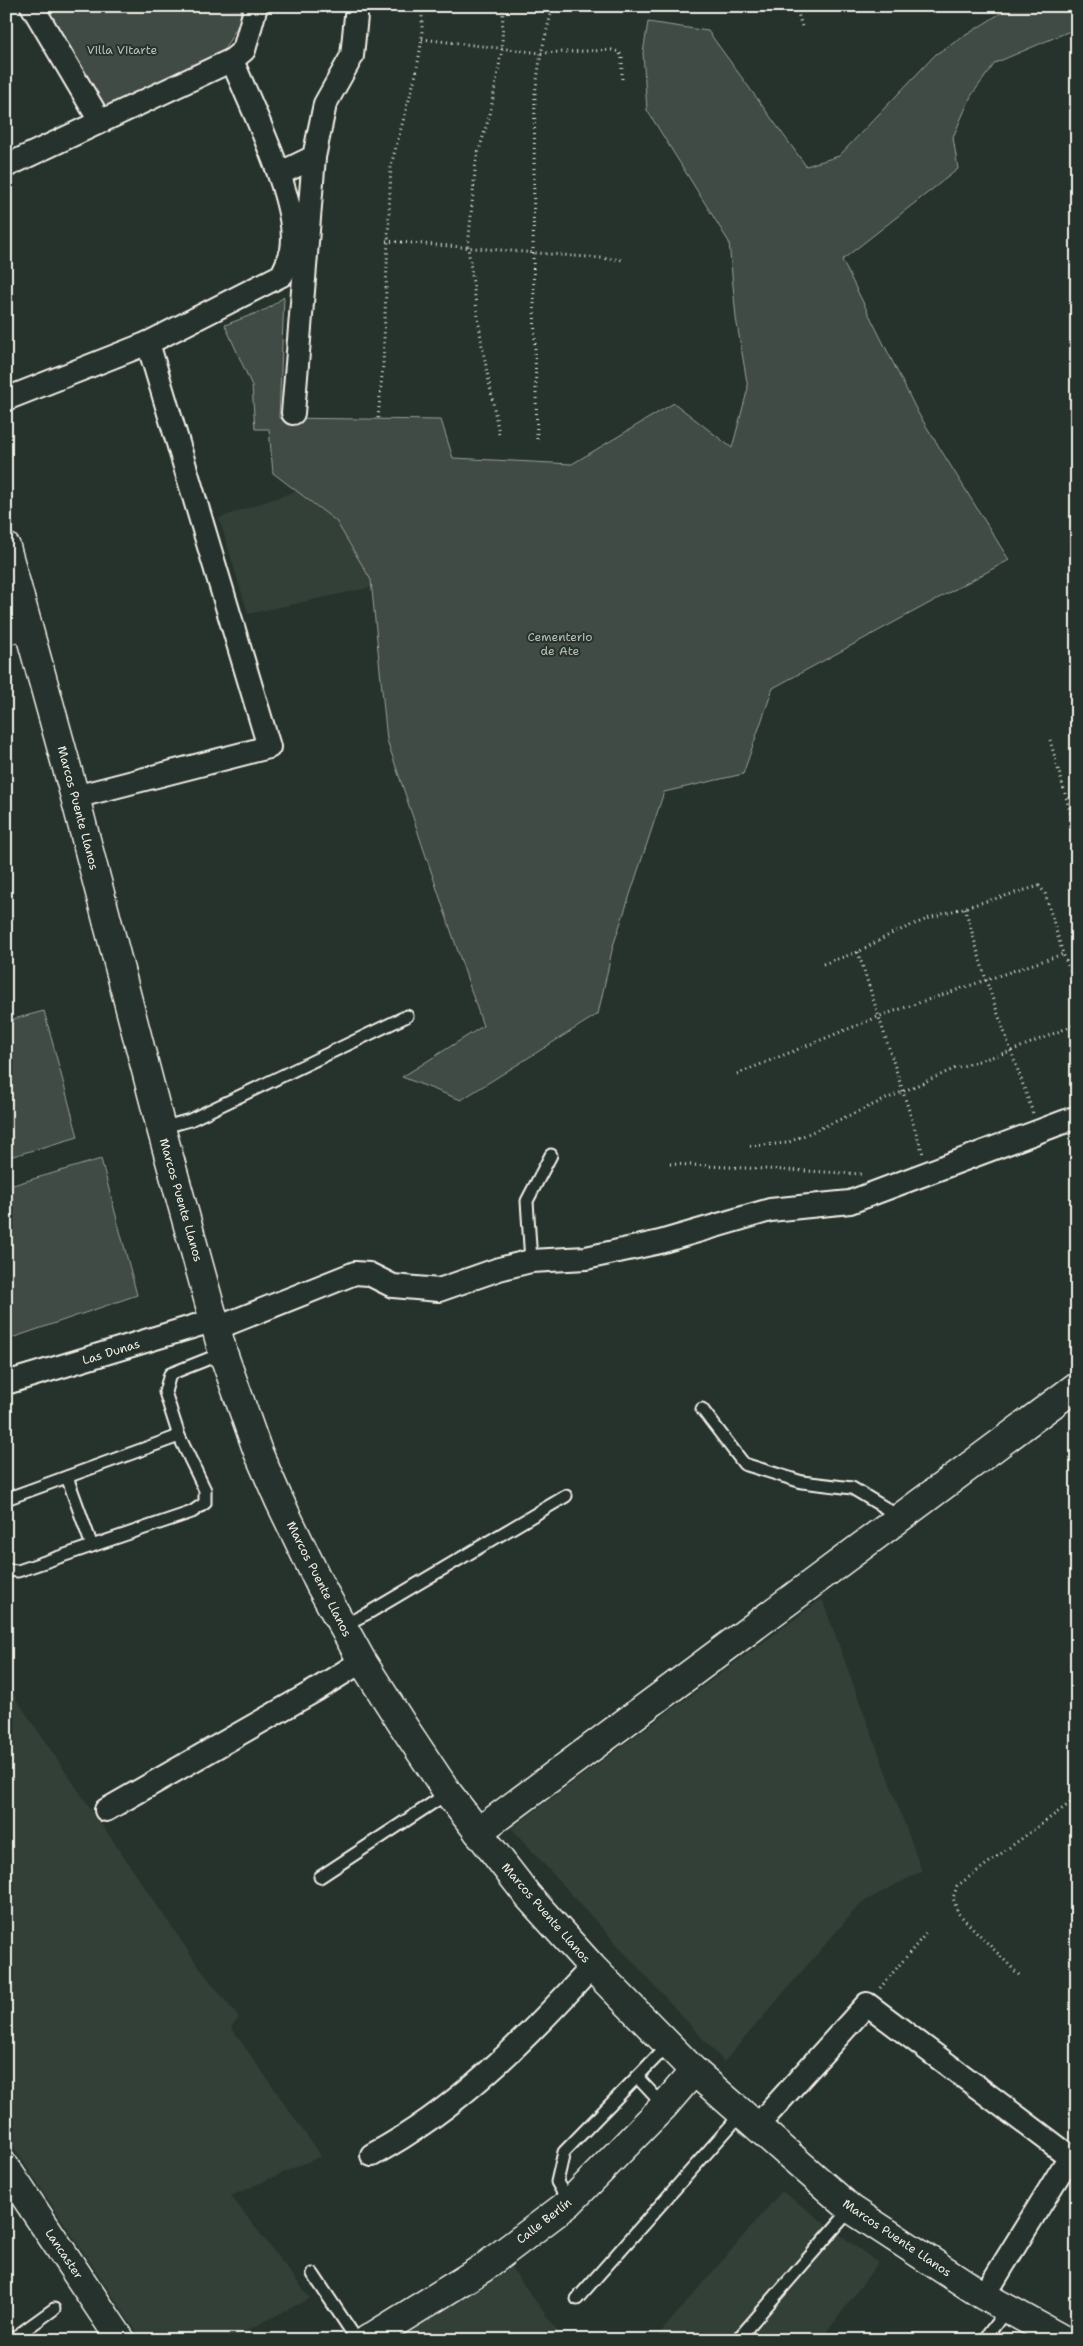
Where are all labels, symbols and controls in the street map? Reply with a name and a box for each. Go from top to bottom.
park label: Villa Vitarte [87,42,158,58]
park label: Cementerio de Ate [527,629,593,659]
street label: Marcos Puente Llanos [54,744,102,872]
street label: Marcos Puente Llanos [156,1136,206,1264]
street label: Las Dunas [80,1336,142,1368]
street label: Marcos Puente Llanos [283,1518,355,1640]
street label: Marcos Puente Llanos [498,1860,594,1966]
street label: Calle Berlín [513,2195,575,2247]
street label: Marcos Puente Llanos [840,2196,954,2280]
street label: Lancaster [41,2226,87,2282]

